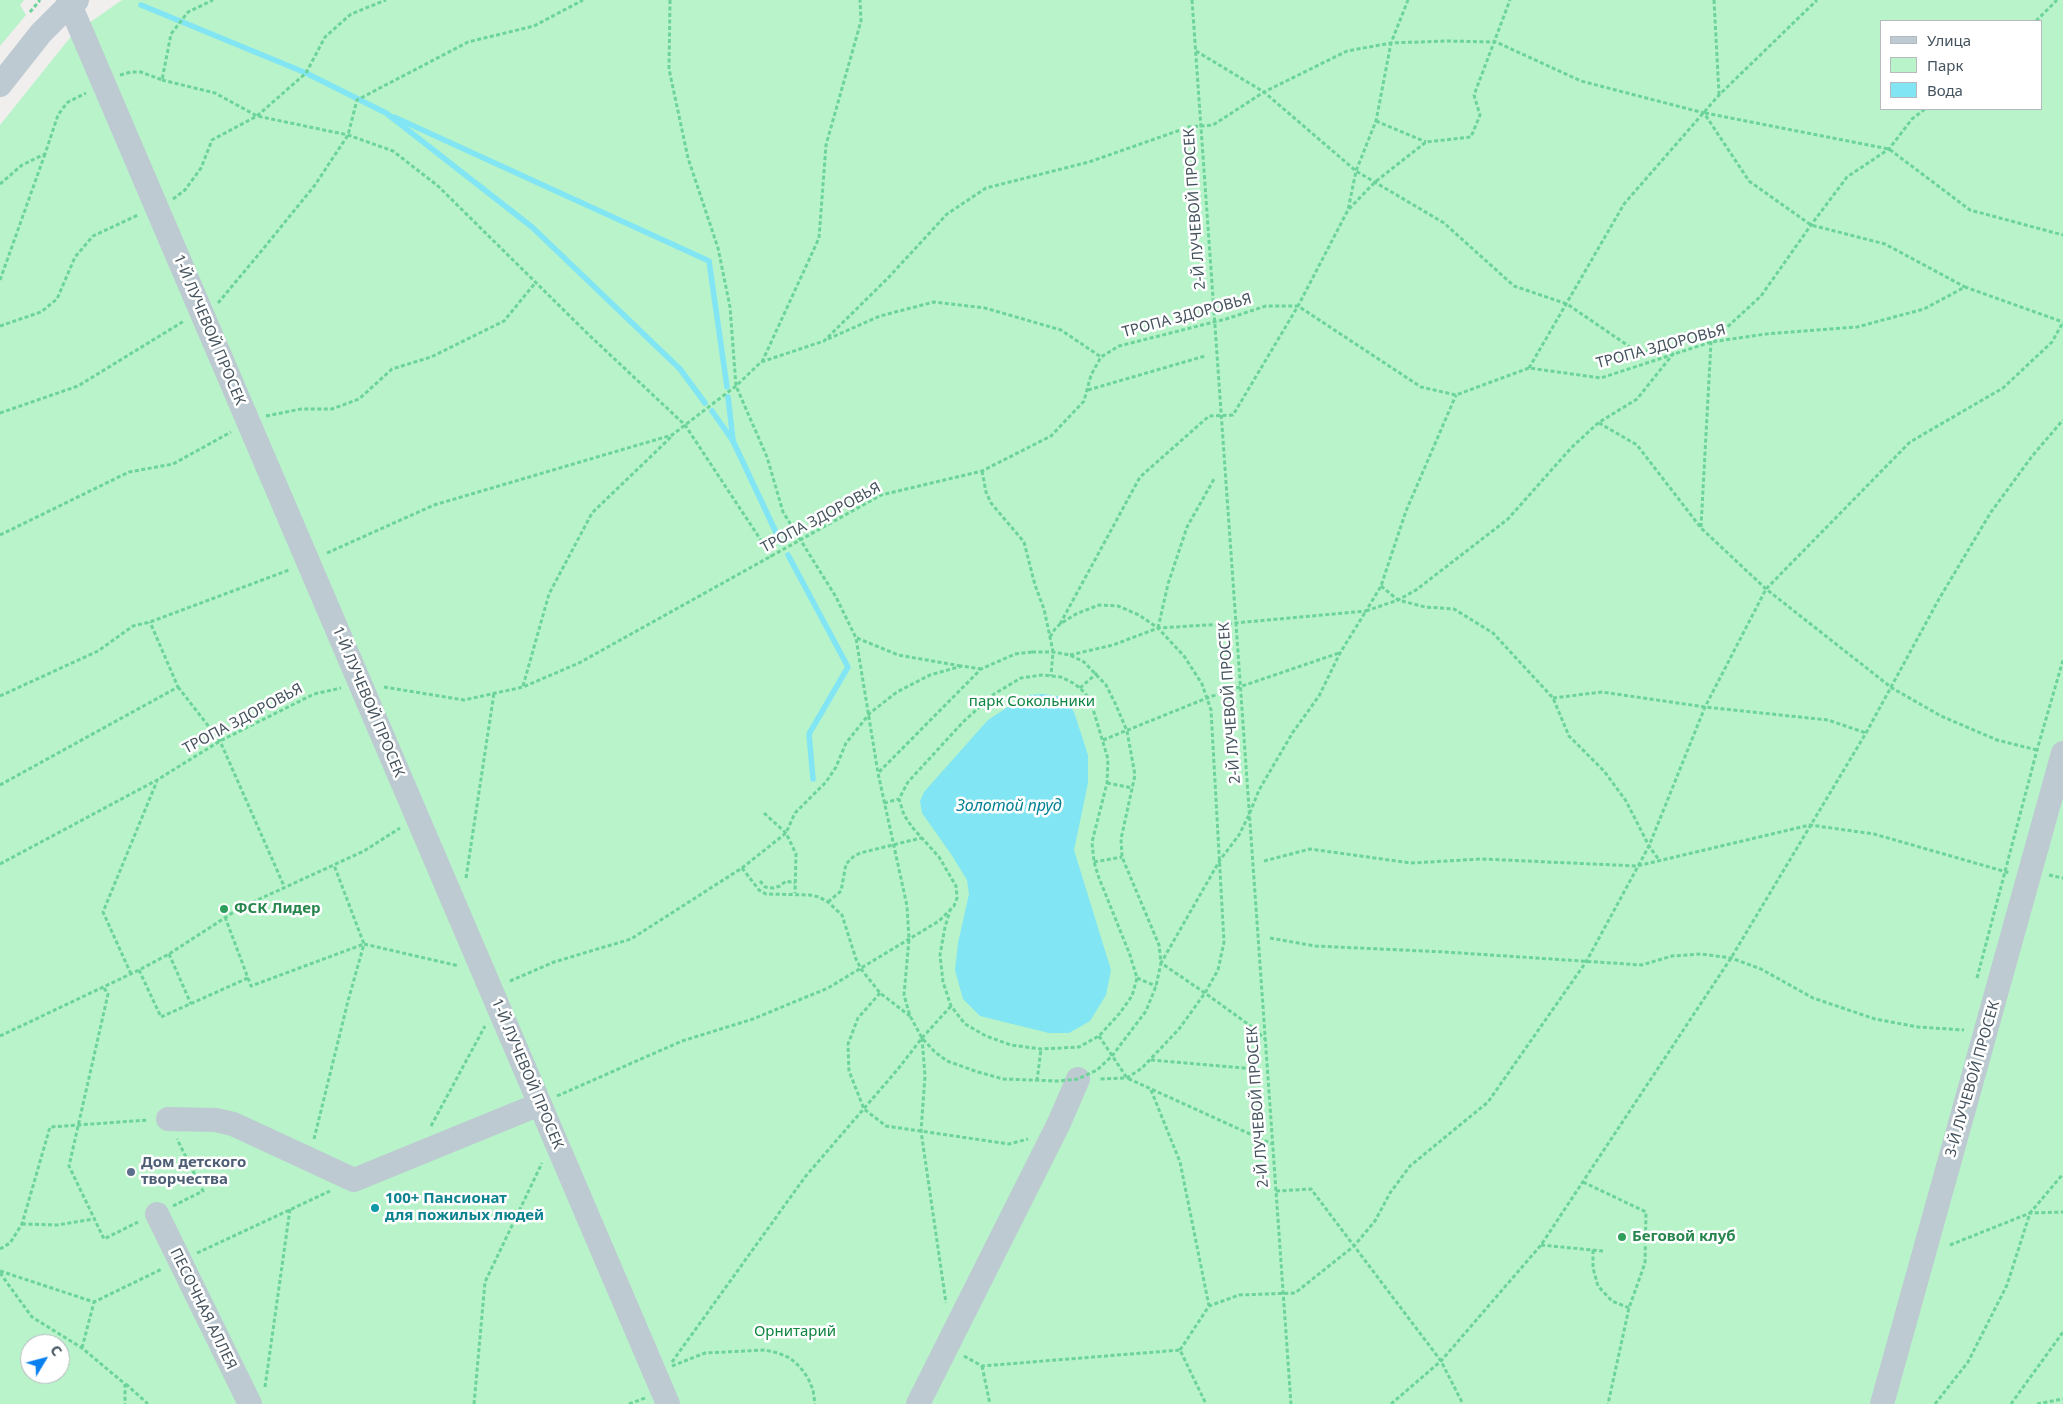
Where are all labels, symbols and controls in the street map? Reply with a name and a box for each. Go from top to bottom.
legend [1880,20,2043,110]
text: Улица [1927,30,1971,50]
text: Парк [1927,55,1963,75]
text: Вода [1927,80,1963,100]
street label: 2-Й ЛУЧЕВОЙ ПРОСЕК [1180,128,1210,290]
street label: 1-Й ЛУЧЕВОЙ ПРОСЕК [169,252,249,408]
street label: ТРОПА ЗДОРОВЬЯ [1120,290,1254,342]
street label: ТРОПА ЗДОРОВЬЯ [1594,321,1728,373]
street label: ТРОПА ЗДОРОВЬЯ [758,479,884,557]
street label: 2-Й ЛУЧЕВОЙ ПРОСЕК [1215,622,1245,784]
street label: 1-Й ЛУЧЕВОЙ ПРОСЕК [328,624,408,780]
street label: ТРОПА ЗДОРОВЬЯ [180,680,306,758]
park label: парк Сокольники [969,693,1095,711]
water label: Золотой пруд [956,796,1062,816]
place label: ФСК Лидер [234,900,320,918]
marker: ФСК Лидер [218,903,230,915]
street label: 1-Й ЛУЧЕВОЙ ПРОСЕК [487,996,567,1152]
street label: 3-Й ЛУЧЕВОЙ ПРОСЕК [1942,999,2004,1159]
street label: 2-Й ЛУЧЕВОЙ ПРОСЕК [1243,1026,1273,1188]
place label: Дом детского творчества [141,1154,246,1189]
marker: Дом детского творчества [125,1166,137,1178]
place label: 100+ Пансионат для пожилых людей [385,1190,544,1225]
marker: 100+ Пансионат для пожилых людей [369,1202,381,1214]
place label: Беговой клуб [1632,1228,1736,1246]
marker: Беговой клуб [1616,1231,1628,1243]
street label: ПЕСОЧНАЯ АЛЛЕЯ [166,1245,240,1373]
park label: Орнитарий [754,1323,836,1341]
north arrow [20,1334,70,1384]
text: С [46,1341,67,1360]

